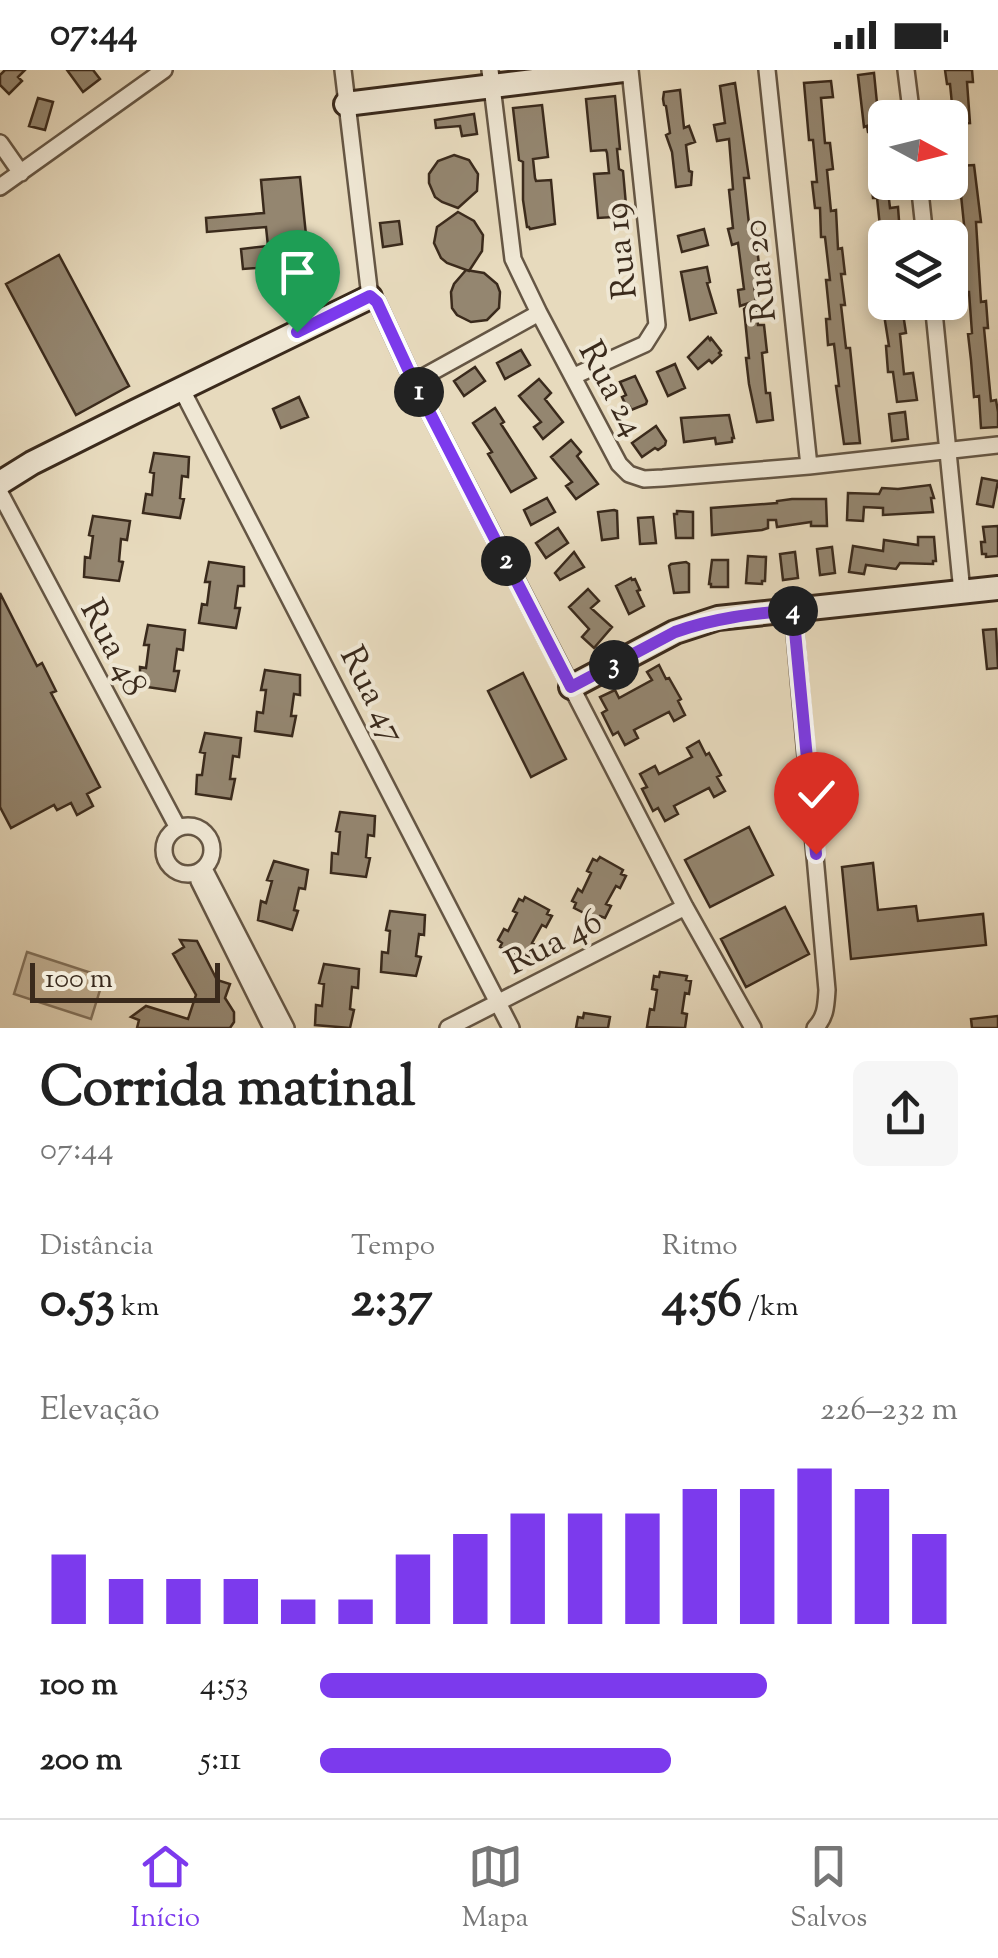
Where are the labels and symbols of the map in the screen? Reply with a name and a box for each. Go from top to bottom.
north arrow [868,100,968,200]
street label: Rua 19 [592,200,653,301]
street label: Rua 20 [731,217,792,324]
pin [255,230,340,333]
street label: Rua 24 [563,333,656,447]
pin: 1 [394,367,444,417]
pin: 2 [481,536,531,586]
pin: 4 [768,586,818,636]
street label: Rua 48 [65,591,159,706]
street label: Rua 47 [325,638,417,753]
pin: 3 [589,640,639,690]
pin [774,752,859,855]
street label: Rua 46 [497,898,612,990]
scale bar [30,958,220,1003]

